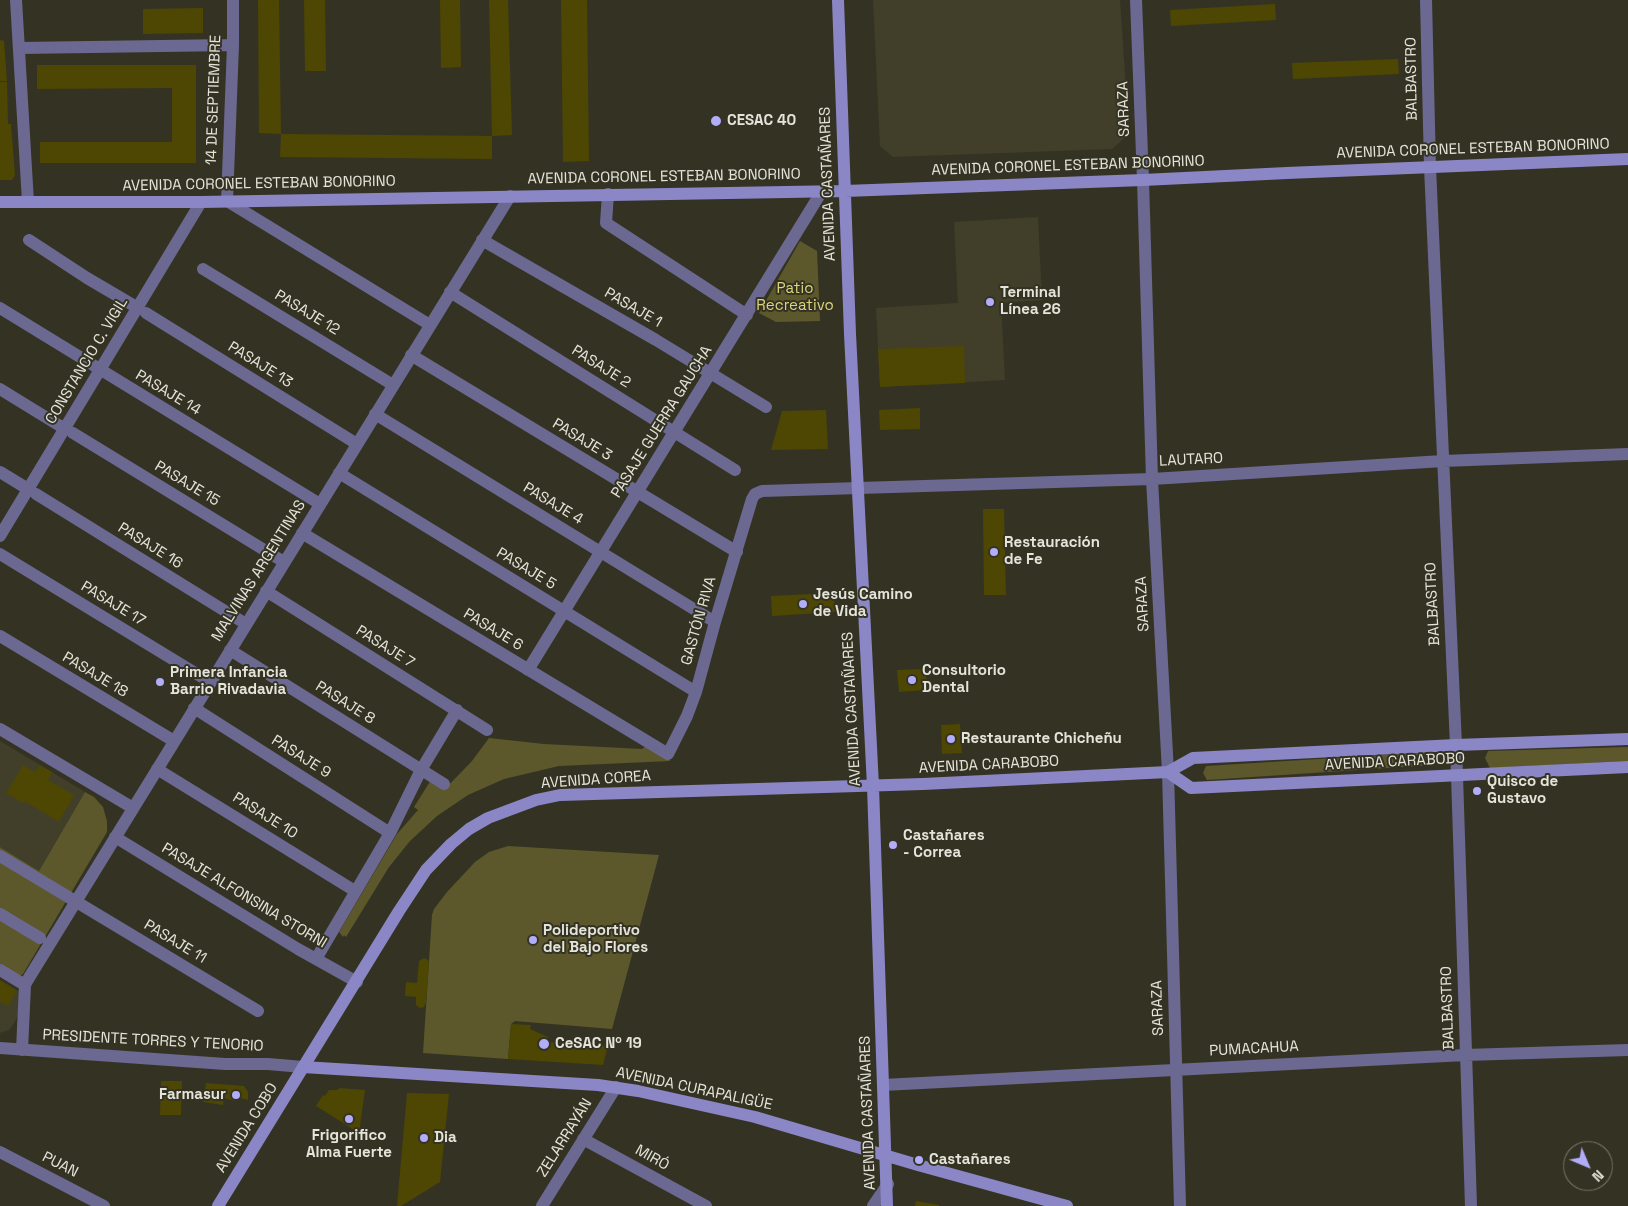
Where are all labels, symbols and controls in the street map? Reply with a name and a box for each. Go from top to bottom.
street label: 14 DE SEPTIEMBRE [203,35,225,165]
street label: BALBASTRO [1402,37,1422,121]
street label: SARAZA [1114,81,1134,137]
street label: AVENIDA CASTAÑARES [816,107,840,261]
place label: CESAC 40 [727,112,796,130]
marker: CESAC 40 [709,114,723,128]
street label: AVENIDA CORONEL ESTEBAN BONORINO [1336,135,1610,163]
street label: AVENIDA CORONEL ESTEBAN BONORINO [931,152,1205,180]
street label: AVENIDA CORONEL ESTEBAN BONORINO [527,166,801,188]
street label: AVENIDA CORONEL ESTEBAN BONORINO [122,173,396,195]
park label: Patio Recreativo [756,280,834,315]
street label: PASAJE 1 [601,284,665,332]
place label: Terminal Línea 26 [1000,284,1061,319]
street label: PASAJE 12 [271,287,343,339]
street label: CONSTANCIO C. VIGIL [42,294,132,428]
marker: Terminal Línea 26 [984,296,996,308]
street label: PASAJE 13 [224,338,296,392]
street label: PASAJE 2 [568,342,634,392]
street label: PASAJE GUERRA GAUCHA [608,343,716,501]
street label: PASAJE 14 [132,366,204,420]
street label: PASAJE 3 [549,415,615,465]
street label: LAUTARO [1159,449,1223,471]
street label: PASAJE 15 [151,458,223,510]
street label: PASAJE 4 [520,479,586,529]
street label: MALVINAS ARGENTINAS [208,497,310,645]
street label: PASAJE 16 [114,519,186,573]
place label: Restauración de Fe [1004,534,1100,569]
street label: PASAJE 5 [493,544,559,594]
marker: Restauración de Fe [988,546,1000,558]
street label: BALBASTRO [1422,562,1444,646]
street label: GASTÓN RIVA [678,575,720,667]
street label: SARAZA [1133,576,1153,632]
street label: PASAJE 17 [77,578,149,630]
place label: Jesús Camino de Vida [813,586,913,621]
marker: Jesús Camino de Vida [797,598,809,610]
street label: PASAJE 6 [460,605,526,655]
street label: PASAJE 7 [352,622,418,672]
street label: AVENIDA CASTAÑARES [839,631,865,787]
street label: PASAJE 18 [59,648,131,702]
place label: Consultorio Dental [922,662,1006,697]
place label: Primera Infancia Barrio Rivadavia [170,664,287,699]
marker: Consultorio Dental [906,674,918,686]
marker: Primera Infancia Barrio Rivadavia [154,676,166,688]
street label: PASAJE 8 [312,678,378,728]
place label: Restaurante Chicheñu [961,730,1122,748]
street label: PASAJE 9 [268,732,334,782]
marker: Restaurante Chicheñu [945,733,957,745]
street label: AVENIDA CARABOBO [1324,749,1466,775]
street label: AVENIDA CARABOBO [918,752,1060,778]
street label: AVENIDA COREA [540,767,652,793]
place label: Quisco de Gustavo [1487,773,1558,808]
marker: Quisco de Gustavo [1471,785,1483,797]
street label: PASAJE 10 [229,789,301,843]
place label: Castañares - Correa [903,827,985,862]
marker: Castañares - Correa [887,839,899,851]
street label: PASAJE ALFONSINA STORNI [158,840,330,952]
street label: PASAJE 11 [140,916,210,968]
place label: Polideportivo del Bajo Flores [543,922,648,957]
marker: Polideportivo del Bajo Flores [527,934,539,946]
street label: BALBASTRO [1438,966,1458,1050]
street label: SARAZA [1148,980,1168,1036]
street label: PRESIDENTE TORRES Y TENORIO [42,1026,264,1056]
place label: CeSAC Nº 19 [555,1035,642,1053]
street label: AVENIDA CASTAÑARES [856,1036,880,1190]
marker: CeSAC Nº 19 [537,1037,551,1051]
street label: PUMACAHUA [1209,1038,1299,1060]
street label: AVENIDA CURAPALIGÜE [614,1064,774,1114]
street label: AVENIDA COBO [212,1080,282,1176]
place label: Farmasur [159,1086,226,1104]
marker: Farmasur [230,1089,242,1101]
street label: ZELARRAYÁN [534,1095,596,1181]
marker: Frigorifico Alma Fuerte [343,1113,355,1125]
place label: Frigorifico Alma Fuerte [306,1127,392,1162]
place label: Dia [434,1129,457,1147]
marker: Dia [418,1132,430,1144]
street label: MIRÓ [632,1141,672,1175]
north arrow [1563,1141,1613,1191]
street label: PUAN [39,1148,81,1182]
place label: Castañares [929,1151,1011,1169]
marker: Castañares [913,1154,925,1166]
text: N [1588,1166,1608,1186]

